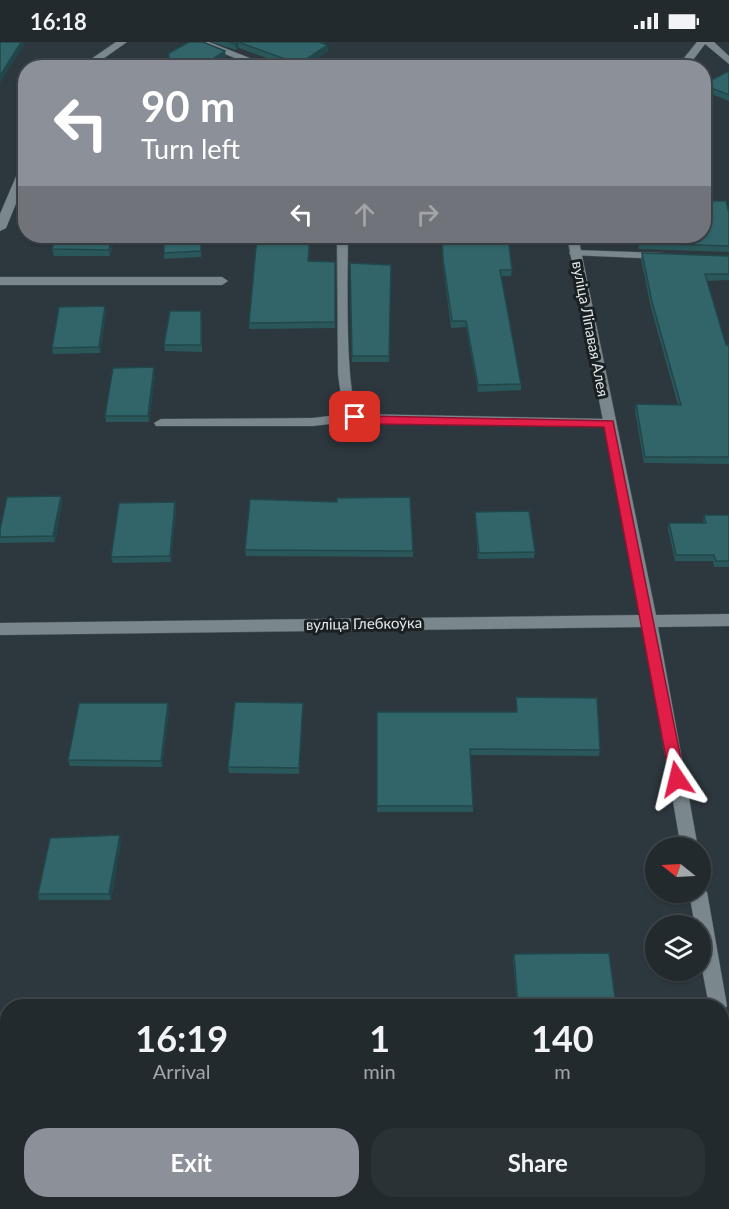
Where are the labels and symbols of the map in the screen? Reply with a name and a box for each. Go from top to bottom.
street label: вуліца Ліпавая Алея [569,259,613,398]
pin [329,391,380,442]
street label: вуліца Глебкоўка [306,613,422,633]
position arrow [645,747,709,811]
north arrow [645,837,711,903]

